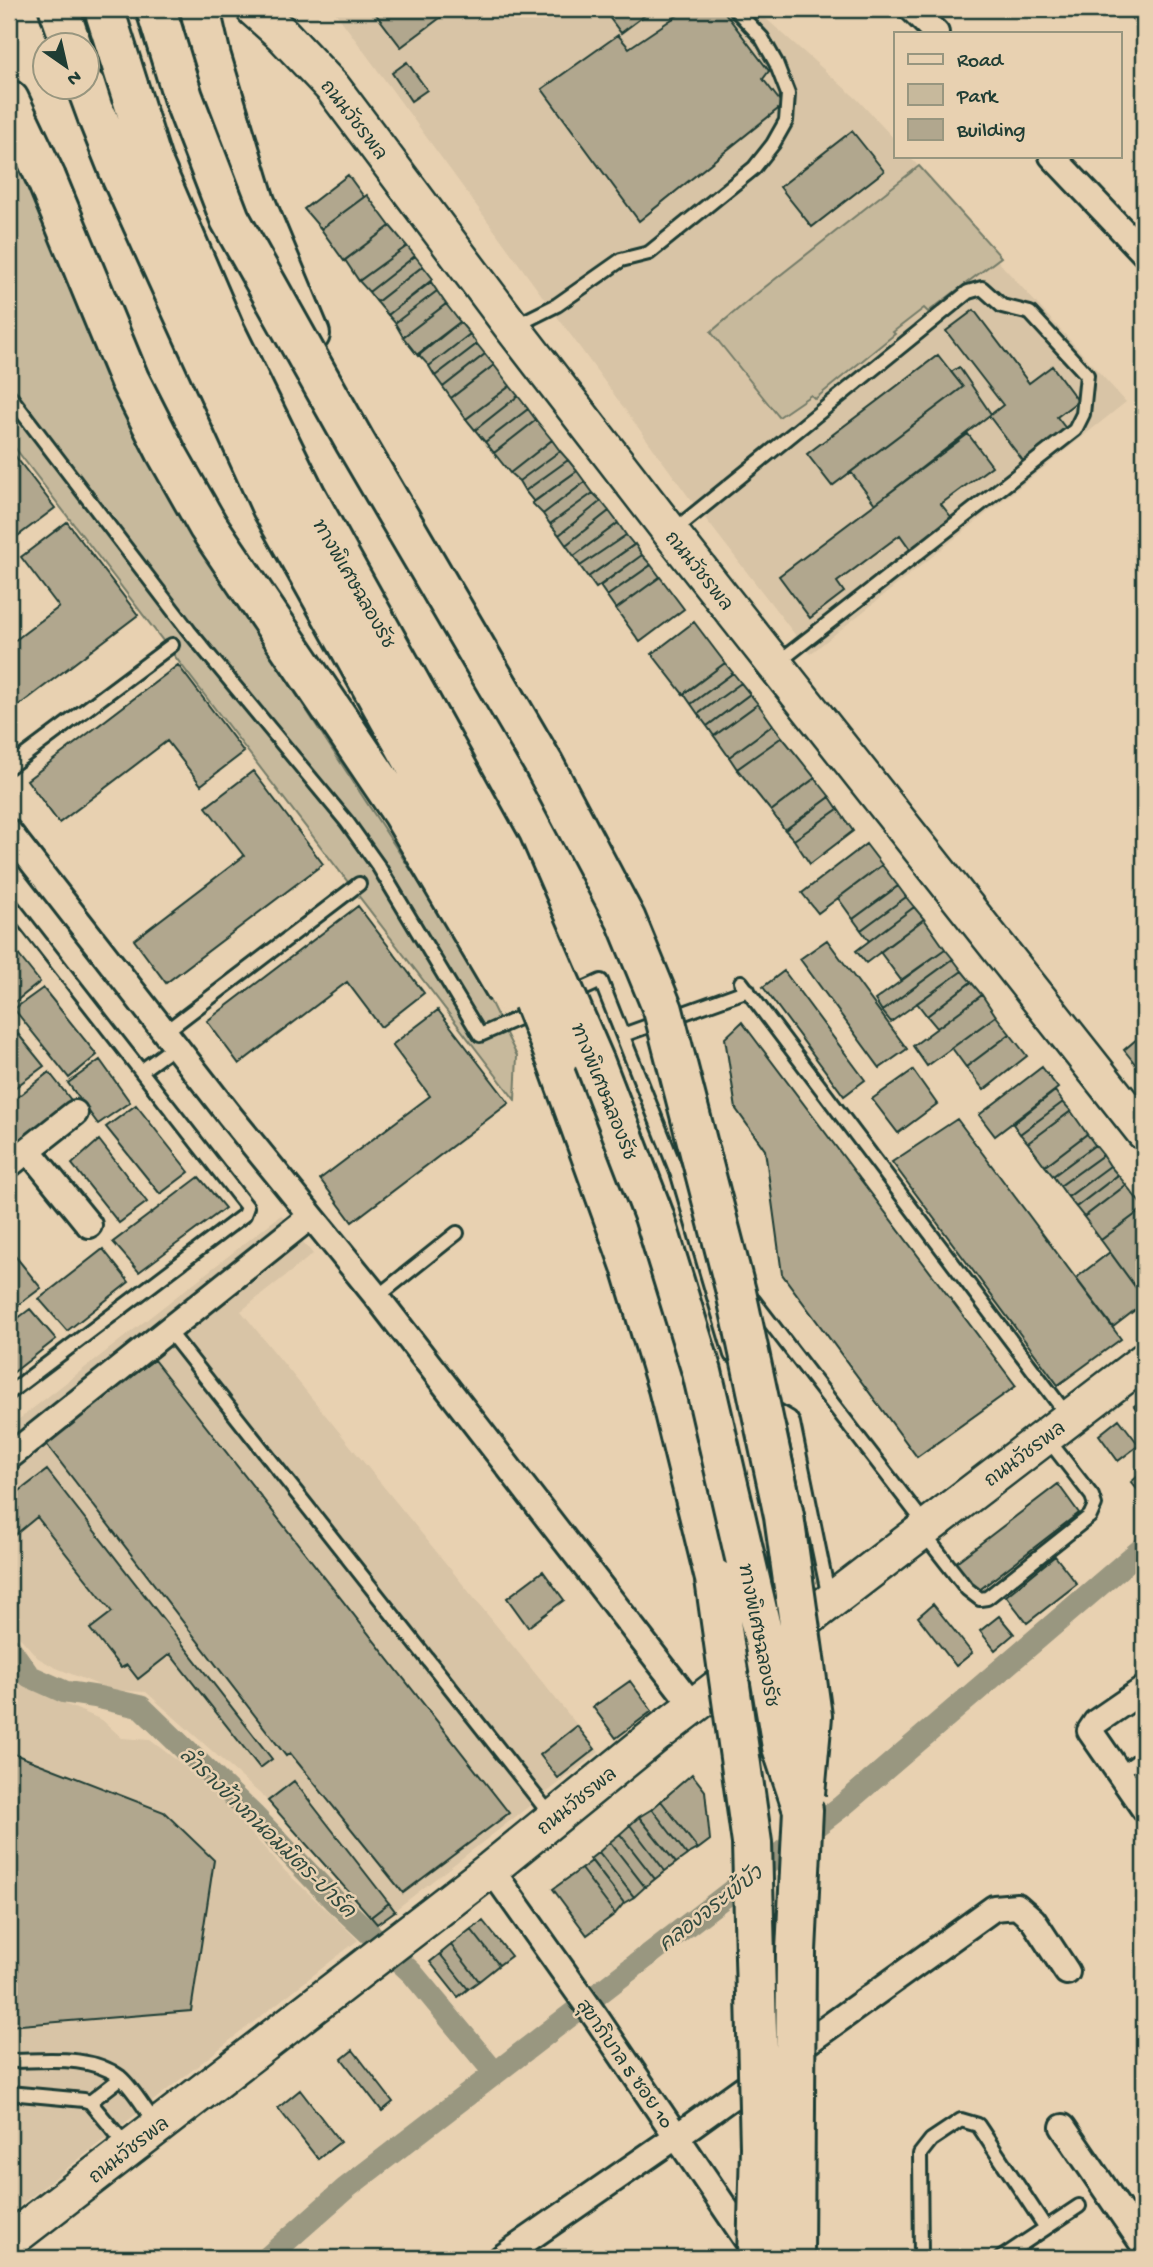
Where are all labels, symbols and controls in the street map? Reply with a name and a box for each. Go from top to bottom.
north arrow [32,32,102,102]
legend [894,32,1122,158]
text: Road [957,50,1005,75]
text: N [62,64,85,90]
street label: ถนนวัชรพล [314,75,392,166]
text: Park [956,86,1000,111]
text: Building [956,120,1026,145]
street label: ทางพิเศษฉลองรัช [306,515,400,654]
street label: ถนนวัชรพล [658,527,738,617]
street label: ทางพิเศษฉลองรัช [564,1020,642,1164]
street label: ถนนวัชรพล [980,1416,1071,1494]
street label: ทางพิเศษฉลองรัช [731,1562,784,1709]
water label: ลำรางข้างถนอมมิตร-ปาร์ค [173,1740,363,1926]
street label: ถนนวัชรพล [533,1762,623,1842]
water label: คลองจระเข้บัว [653,1858,770,1959]
street label: สุขาภิบาล 5 ซอย 10 [570,1995,678,2134]
street label: ถนนวัชรพล [84,2112,175,2190]

